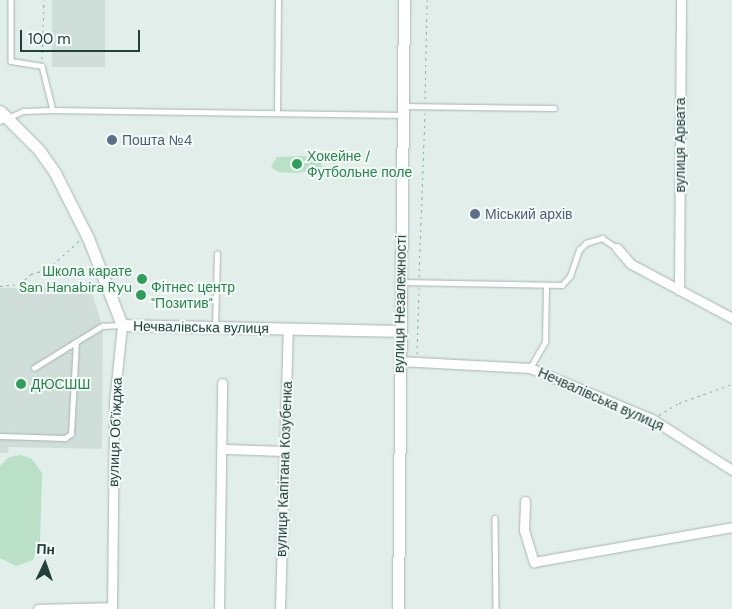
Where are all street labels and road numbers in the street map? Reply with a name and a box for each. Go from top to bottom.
street label: вулиця Арвата [672,97,688,193]
street label: вулиця Незалежності [390,235,410,373]
street label: Нечвалівська вулиця [133,317,269,337]
street label: Нечвалівська вулиця [535,364,667,434]
street label: вулиця Обʼїжджа [105,377,125,487]
street label: вулиця Капітана Козубенка [273,381,295,557]

